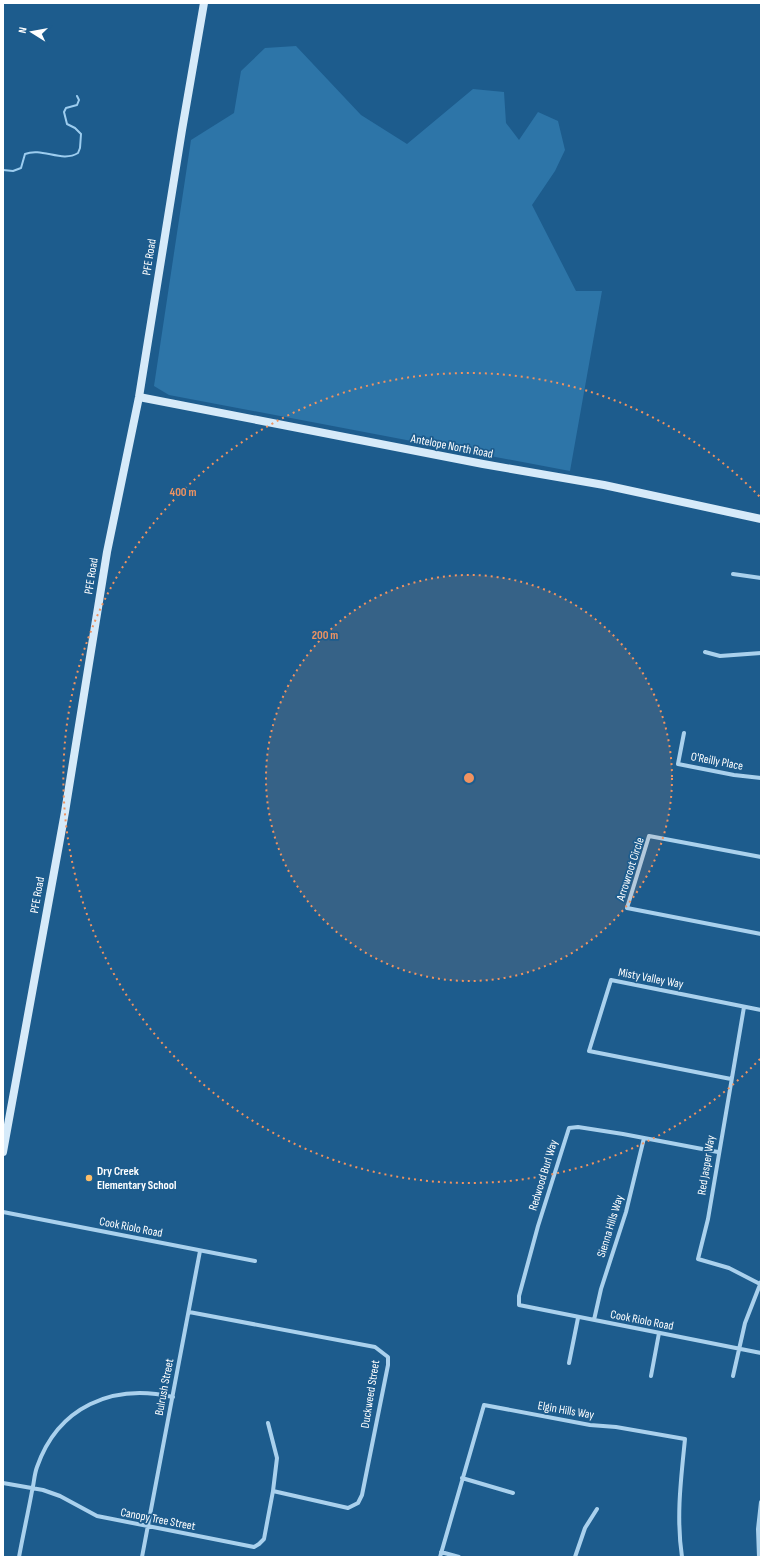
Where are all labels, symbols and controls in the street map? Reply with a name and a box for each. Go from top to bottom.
north arrow [12,12,52,52]
text: N [16,26,30,34]
street label: PFE Road [139,238,160,276]
street label: Antelope North Road [409,431,494,462]
text: 400 m [170,485,196,500]
street label: PFE Road [81,557,102,595]
text: 200 m [312,628,338,643]
street label: O'Reilly Place [690,749,744,774]
centre of rings [462,771,476,785]
street label: Arrowroot Circle [613,835,648,904]
street label: PFE Road [27,876,48,914]
street label: Misty Valley Way [617,965,685,992]
street label: Red Jasper Way [694,1134,719,1196]
street label: Redwood Burl Way [526,1138,561,1212]
place label: Dry Creek Elementary School [97,1164,177,1193]
marker: Dry Creek Elementary School [84,1173,94,1183]
street label: Sienna Hills Way [594,1193,627,1259]
street label: Cook Riolo Road [98,1214,164,1241]
street label: Cook Riolo Road [609,1307,675,1334]
street label: Bulrush Street [152,1357,177,1417]
street label: Duckweed Street [358,1359,383,1429]
street label: Elgin Hills Way [537,1398,596,1423]
street label: Canopy Tree Street [119,1505,197,1534]

